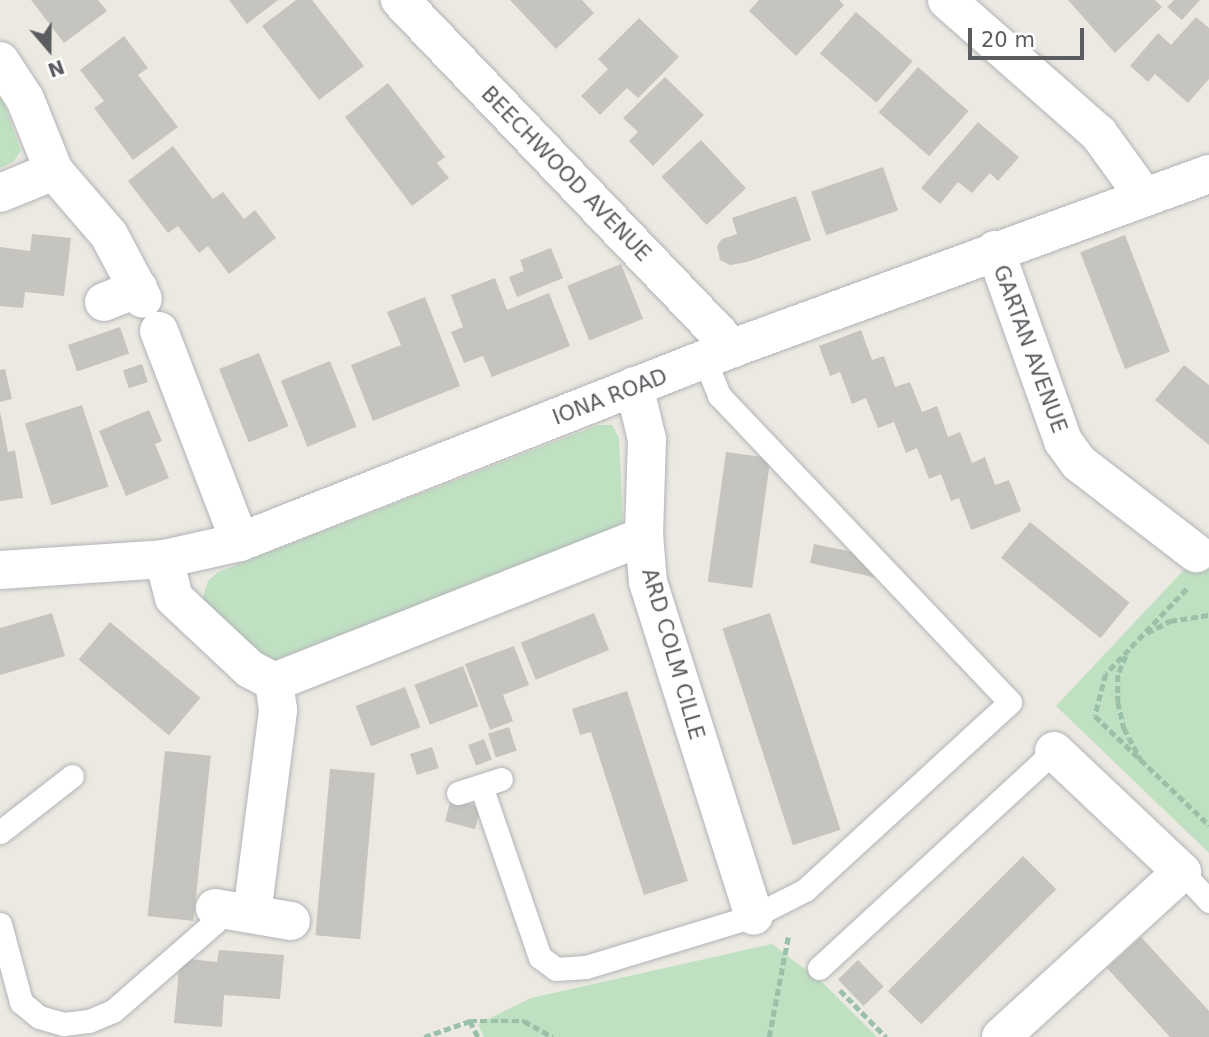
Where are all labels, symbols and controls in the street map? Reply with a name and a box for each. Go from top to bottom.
north arrow [14,14,84,84]
scale bar [971,14,1086,58]
text: 20 m [981,28,1035,52]
text: N [45,56,67,82]
street label: BEECHWOOD AVENUE [476,81,656,267]
street label: GARTAN AVENUE [988,262,1072,436]
street label: IONA ROAD [549,364,671,430]
street label: ARD COLM CILLE [636,565,710,743]

